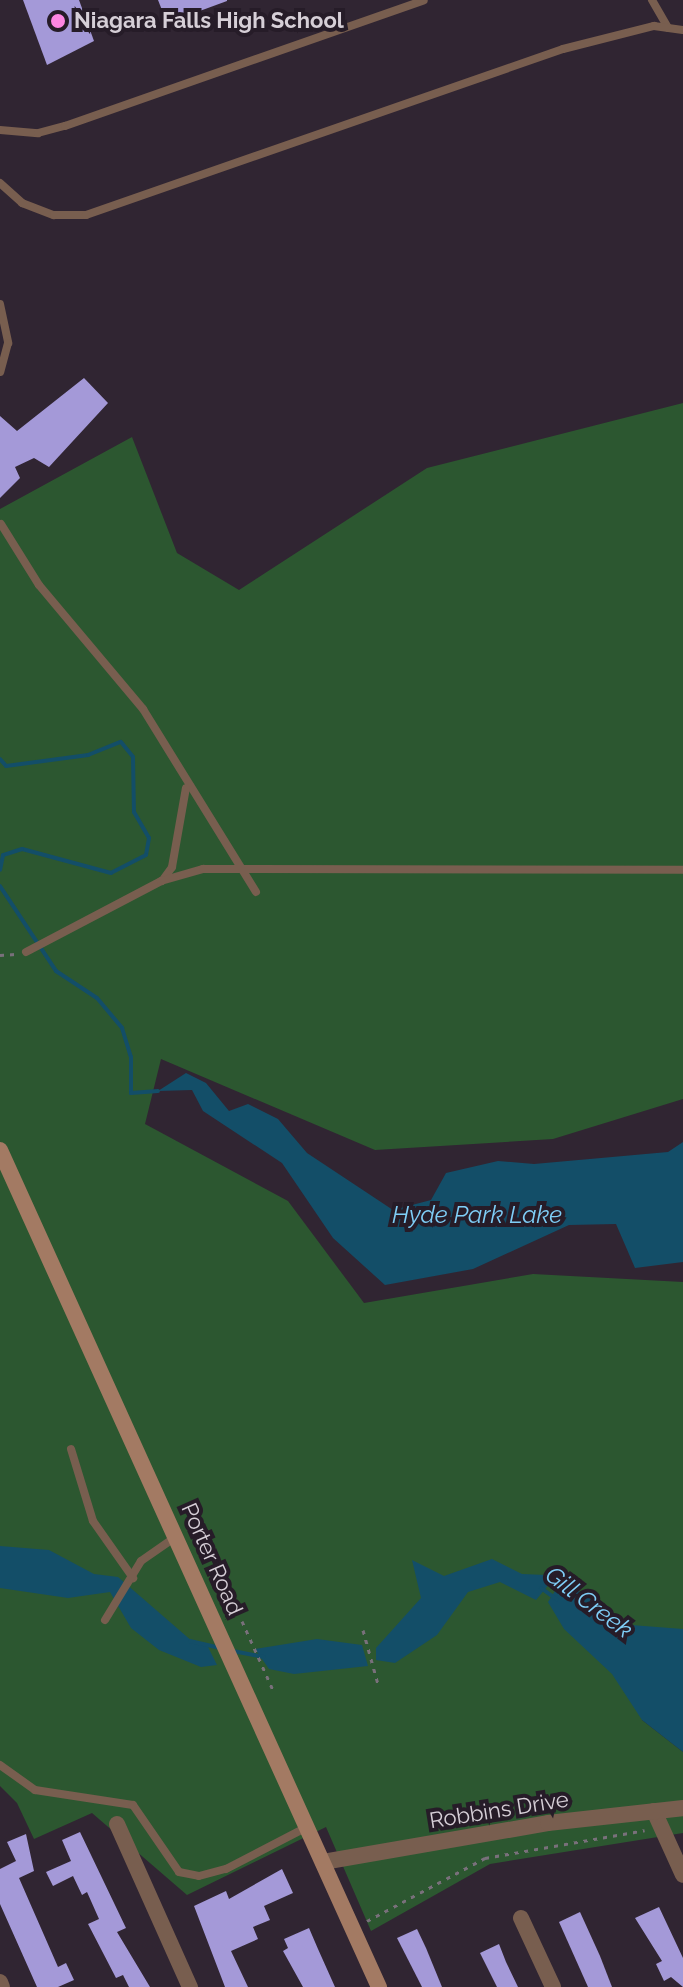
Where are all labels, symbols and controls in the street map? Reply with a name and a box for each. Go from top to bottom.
place label: Niagara Falls High School [74,8,344,34]
marker: Niagara Falls High School [49,12,67,30]
water label: Hyde Park Lake [392,1201,562,1229]
street label: Porter Road [175,1499,249,1619]
water label: Gill Creek [539,1560,639,1644]
street label: Robbins Drive [428,1786,570,1834]

